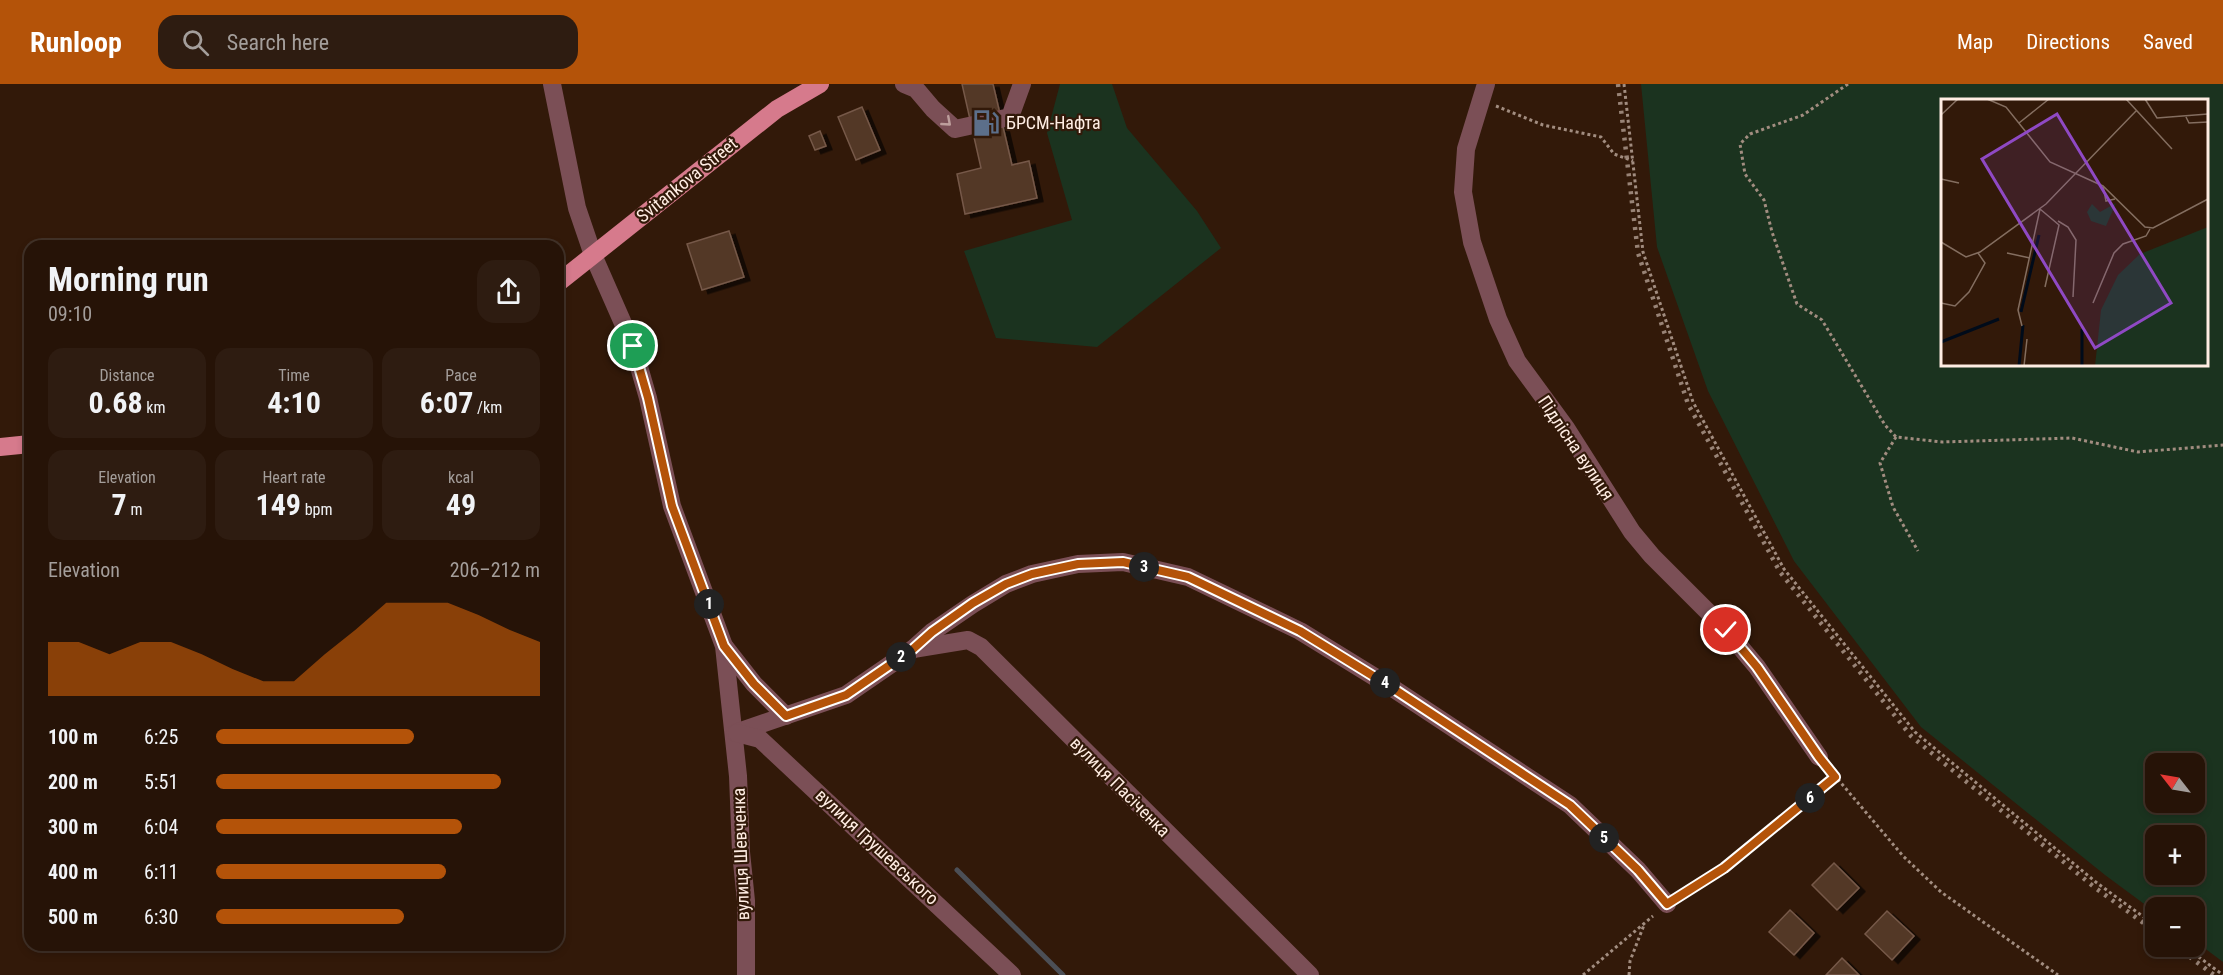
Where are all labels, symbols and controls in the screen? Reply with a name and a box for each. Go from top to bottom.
search box [158,15,578,69]
text: Runloop [30,26,122,59]
icon: search [179,26,212,59]
text: Search here [227,30,329,55]
text: Map [1957,30,1993,54]
text: Directions [2026,30,2110,54]
text: Saved [2143,30,2193,54]
inset map [1941,99,2208,366]
fuel station icon: БРСМ-Нафта [971,108,1001,138]
place label: БРСМ-Нафта [1006,112,1101,133]
one-way arrow [940,115,951,126]
street label: Svitankova Street [632,133,741,227]
text: Morning run [48,260,209,299]
button: share [477,260,540,323]
text: 09:10 [48,302,92,326]
pin [607,320,658,371]
icon: arrive [616,329,649,362]
text: Distance [99,366,155,385]
text: Time [278,366,310,385]
text: Pace [445,366,477,385]
text: 0.68 [88,385,143,420]
text: 4:10 [267,385,321,420]
text: 6:07 [420,385,473,420]
street label: Підлісна вулиця [1534,392,1619,504]
text: km [143,398,166,417]
text: /km [473,398,502,417]
text: Elevation [98,468,156,487]
text: Heart rate [262,468,326,487]
text: kcal [448,468,474,487]
text: 7 [112,487,127,522]
text: 149 [256,487,301,522]
text: 49 [446,487,476,522]
text: m [127,500,142,519]
text: bpm [301,500,332,519]
pin: 3 [1129,552,1159,582]
text: 3 [1140,557,1148,576]
text: Elevation [48,558,120,582]
text: 206–212 m [450,558,540,582]
pin: 1 [694,589,724,619]
text: 1 [705,594,713,613]
pin [1700,604,1751,655]
icon: check [1709,613,1742,646]
pin: 2 [886,642,916,672]
text: 2 [897,647,905,666]
pin: 4 [1370,668,1400,698]
text: 4 [1381,673,1389,692]
text: 100 m [48,725,98,749]
text: 6:25 [144,725,178,749]
street label: вулиця Пасіченка [1066,732,1175,841]
north arrow [2145,753,2205,813]
map controls [2145,753,2205,957]
text: 200 m [48,770,98,794]
text: 5:51 [144,770,178,794]
pin: 6 [1795,783,1825,813]
street label: вулиця Грушевського [812,784,943,909]
street label: вулиця Шевченка [728,787,753,921]
text: 6 [1806,788,1814,807]
text: 300 m [48,815,98,839]
text: 6:04 [144,815,178,839]
pin: 5 [1589,823,1619,853]
button: + [2145,825,2205,885]
text: 5 [1600,828,1608,847]
text: 400 m [48,860,98,884]
text: 6:11 [144,860,178,884]
button: − [2145,897,2205,957]
text: 500 m [48,905,98,929]
text: 6:30 [144,905,178,929]

